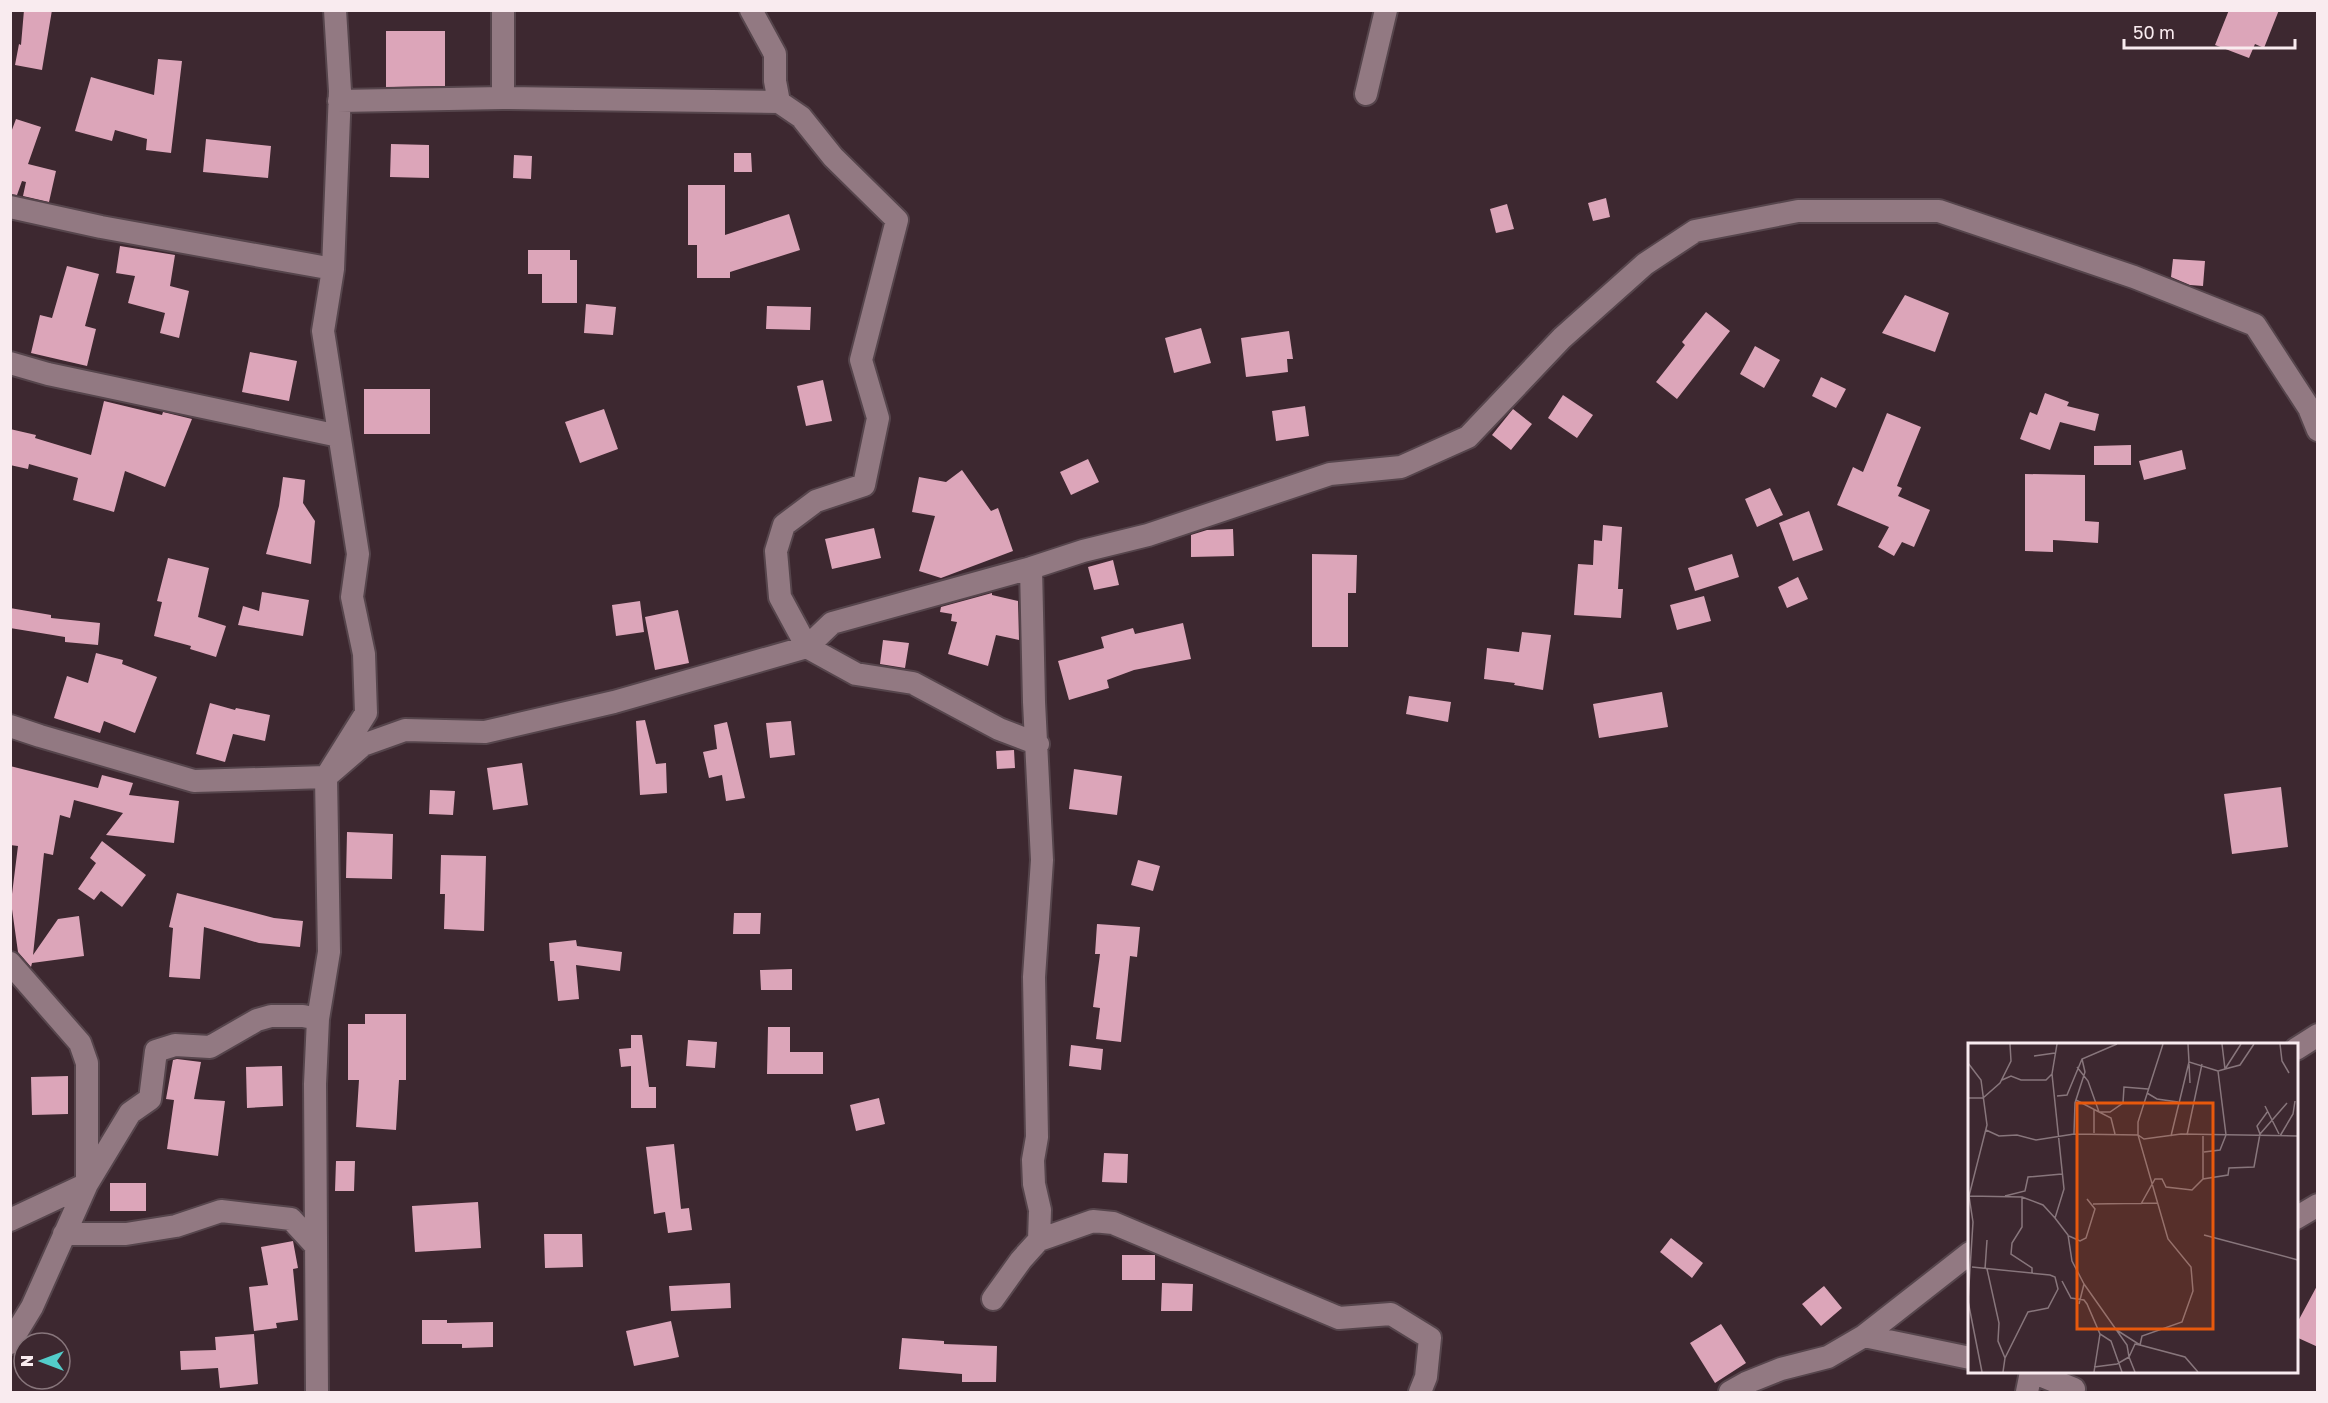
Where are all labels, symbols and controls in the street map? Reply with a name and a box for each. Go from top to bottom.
scale bar [2124,12,2295,50]
text: 50 m [2133,21,2175,43]
inset map [1968,1043,2298,1373]
north arrow [12,1331,72,1391]
text: N [17,1355,37,1367]

